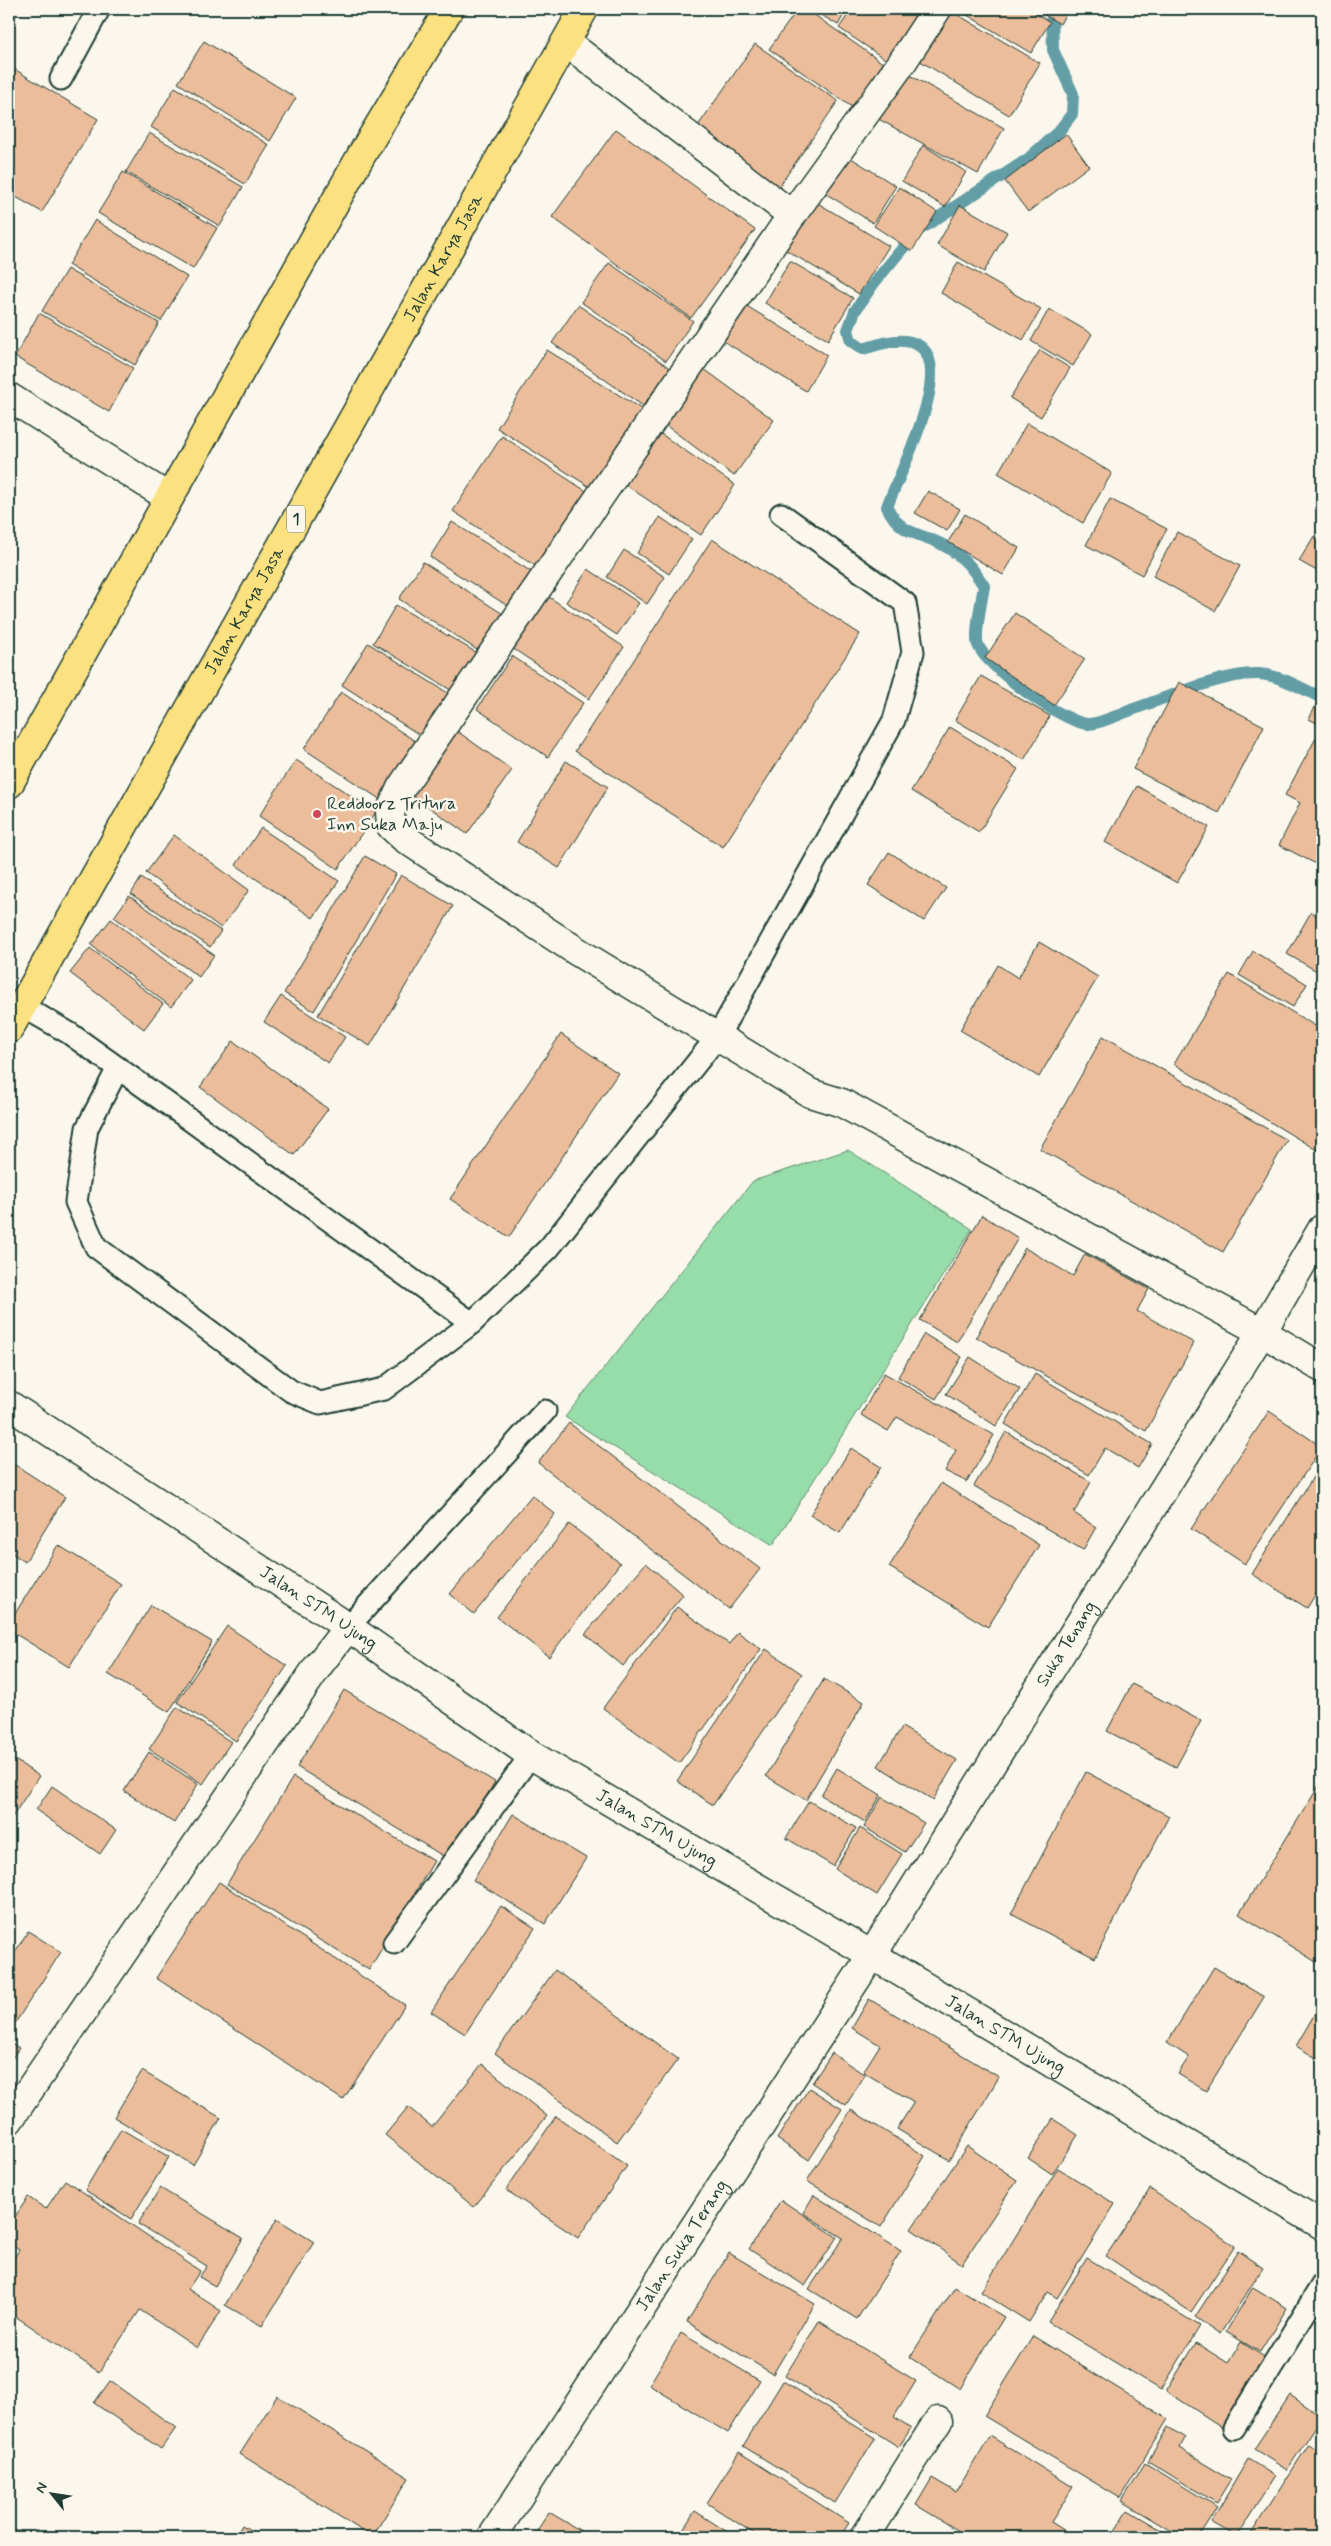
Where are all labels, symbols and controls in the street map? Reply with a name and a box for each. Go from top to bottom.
street label: Jalan Karya Jasa [398,190,489,326]
road number: 1 [287,506,305,532]
street label: Jalan Karya Jasa [199,542,290,679]
place label: Reddoorz Tritura Inn Suka Maju [327,792,456,837]
marker: Reddoorz Tritura Inn Suka Maju [311,808,323,820]
street label: Jalan STM Ujung [255,1560,382,1657]
street label: Suka Tenang [1031,1597,1103,1691]
street label: Jalan STM Ujung [592,1784,721,1874]
street label: Jalan STM Ujung [940,1989,1070,2081]
street label: Jalan Suka Terang [630,2175,735,2316]
north arrow [28,2468,78,2518]
text: N [31,2479,52,2497]

